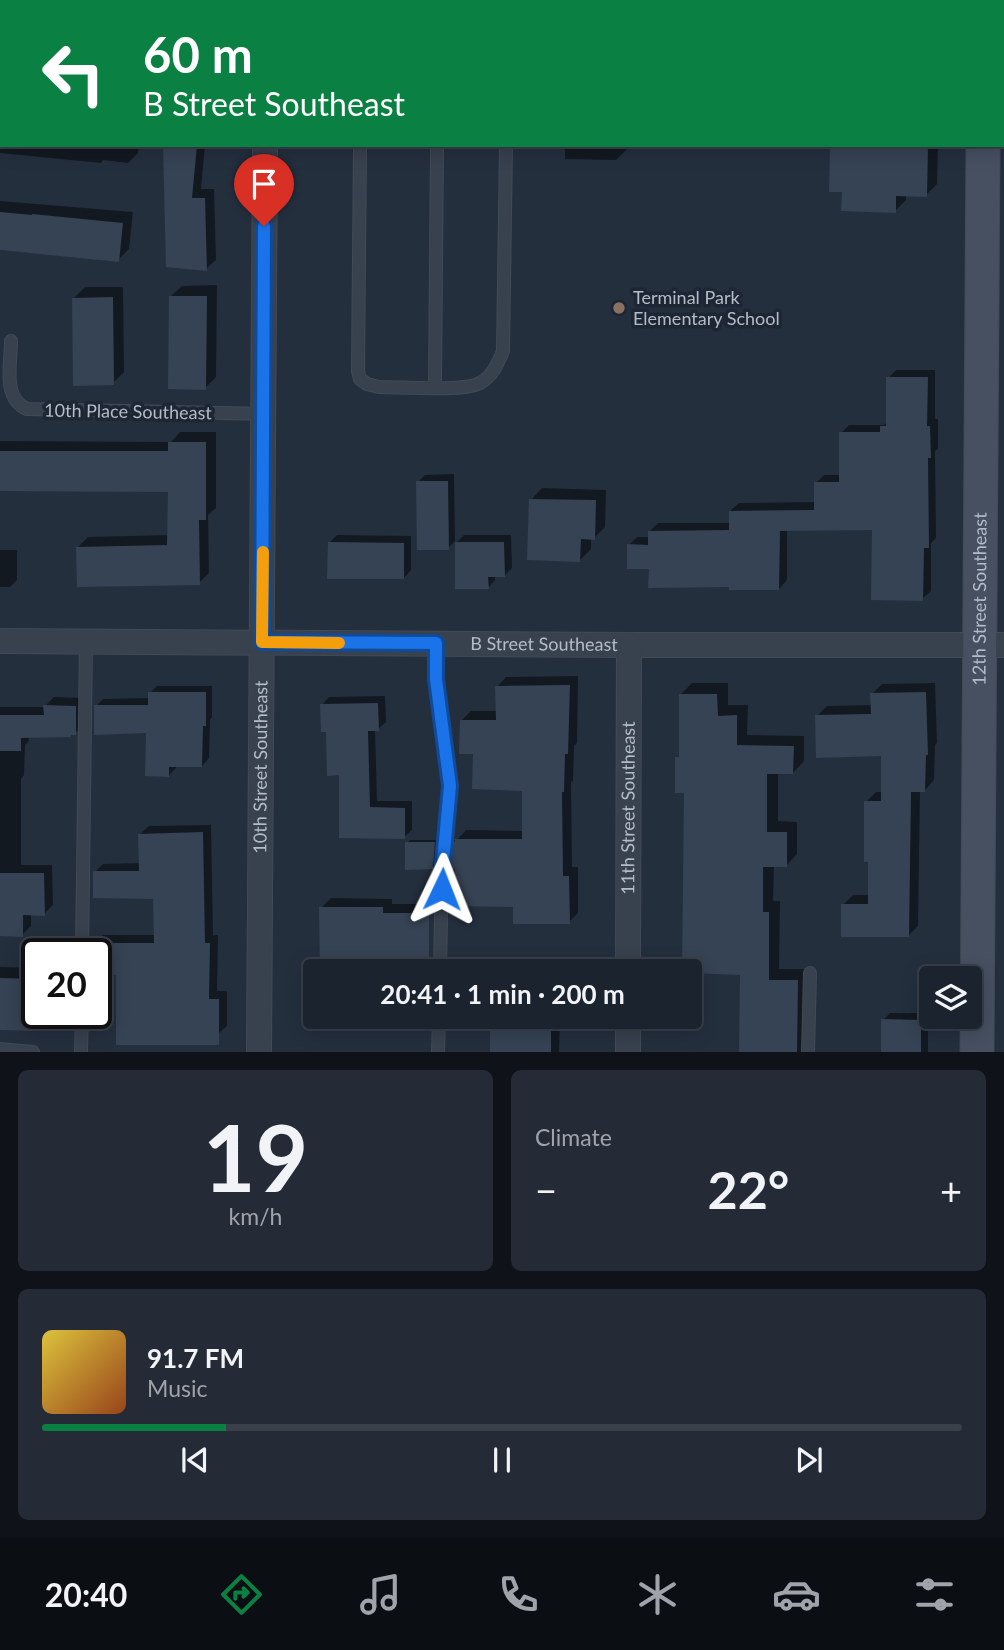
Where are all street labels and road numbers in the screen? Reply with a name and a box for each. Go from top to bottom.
street label: 10th Place Southeast [44,399,213,423]
street label: 12th Street Southeast [967,512,991,686]
street label: B Street Southeast [470,632,618,655]
street label: 10th Street Southeast [248,680,271,854]
street label: 11th Street Southeast [616,721,639,895]

